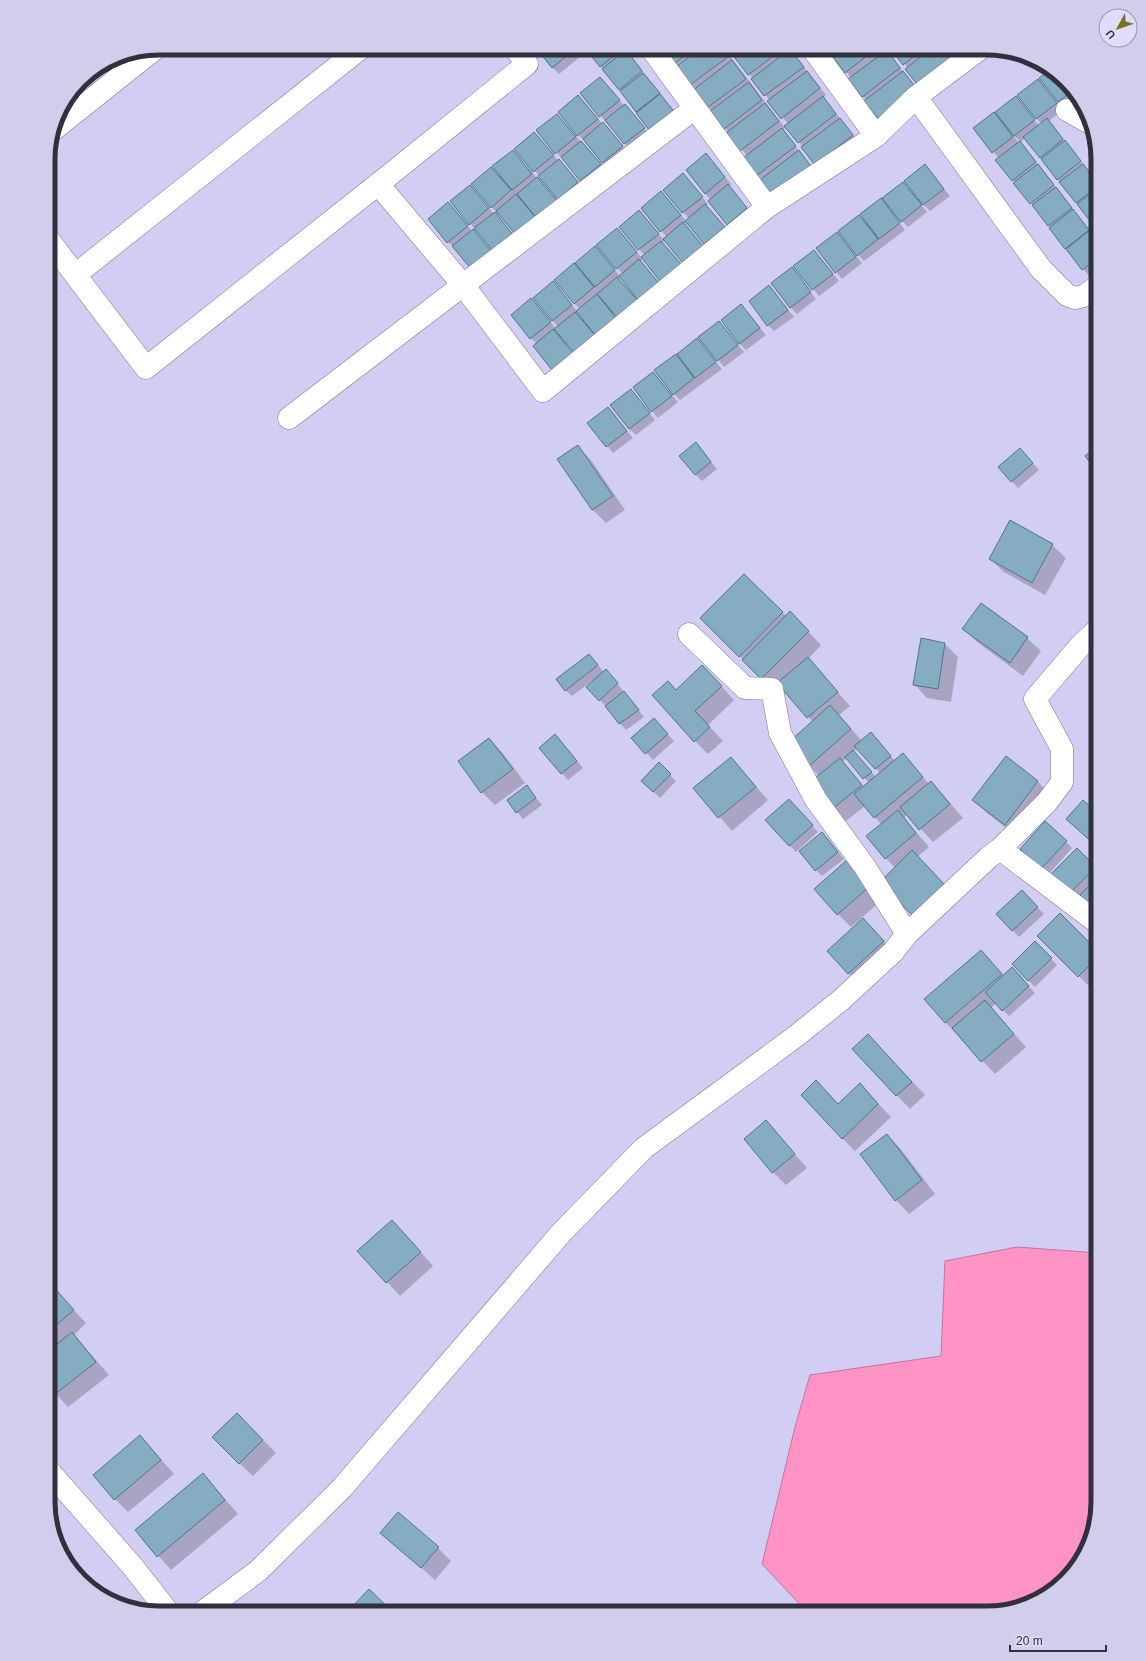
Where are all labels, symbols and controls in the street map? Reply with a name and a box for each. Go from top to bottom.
north arrow [1098,8,1138,48]
text: U [1103,27,1117,41]
scale bar [1010,1627,1106,1653]
text: 20 m [1016,1634,1043,1648]

